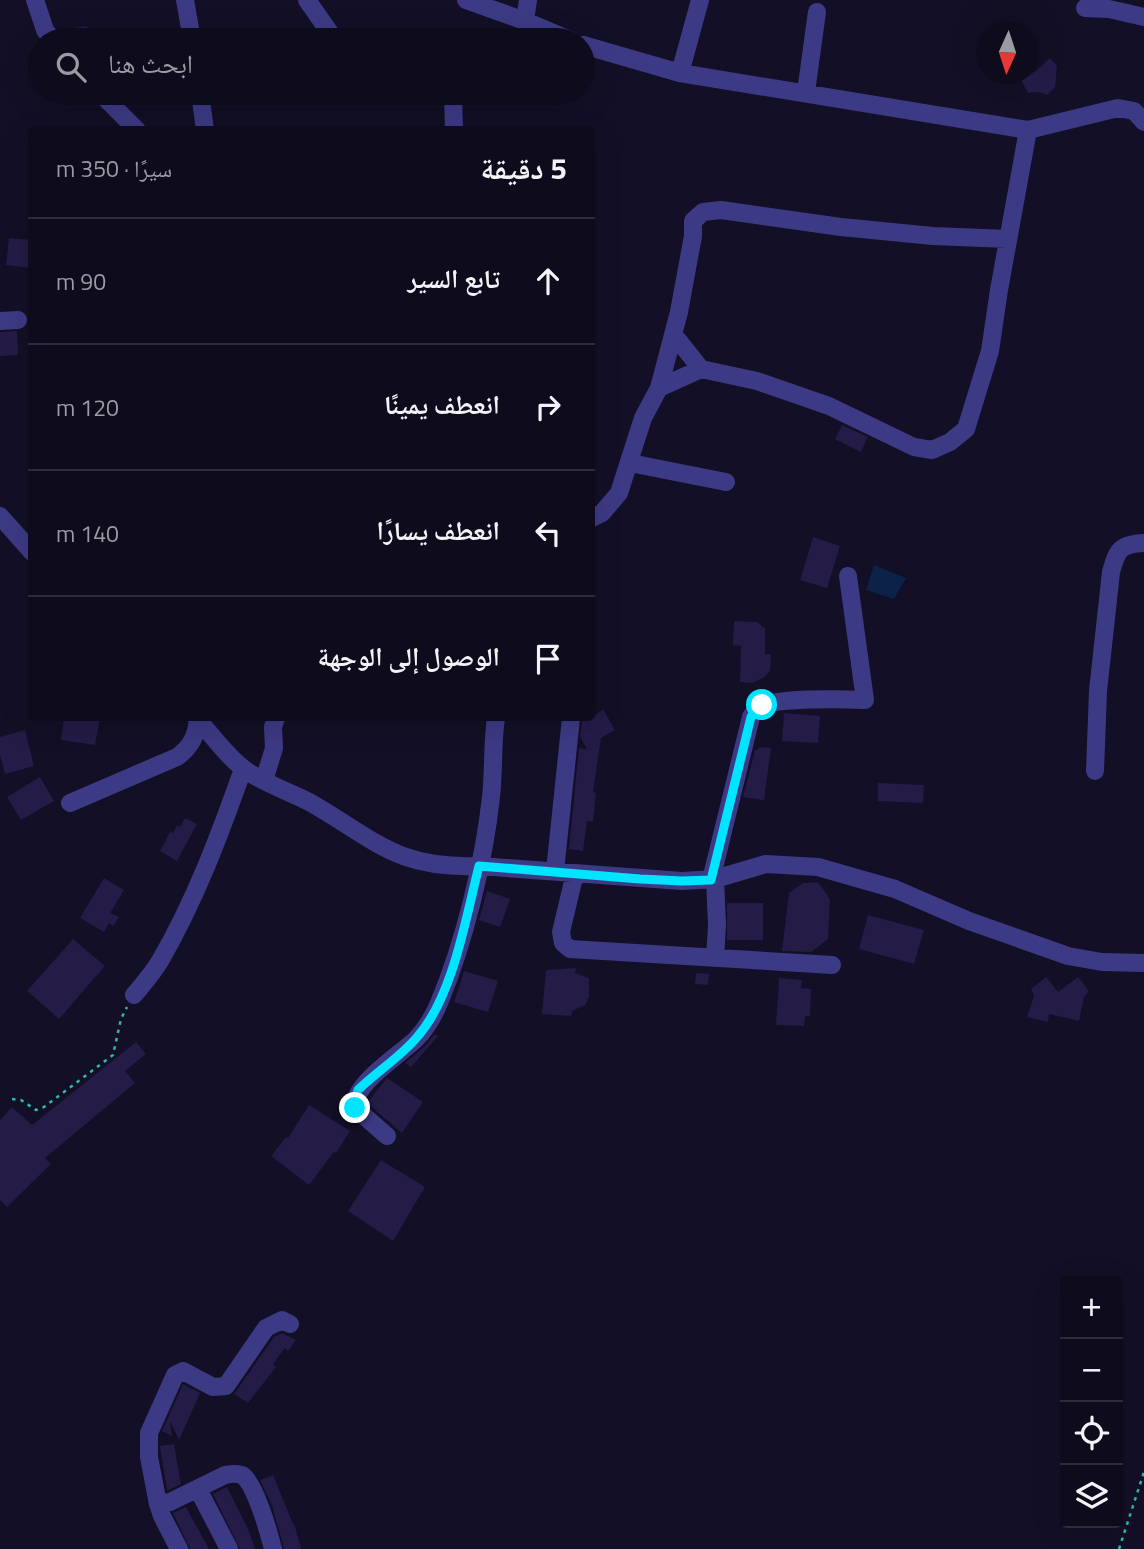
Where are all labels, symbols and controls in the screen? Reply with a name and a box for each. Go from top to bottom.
north arrow [976,21,1039,84]
search box [28,28,595,105]
text: ابحث هنا [108,44,193,83]
icon: search [52,48,90,86]
text: 5 دقيقة [481,145,567,191]
text: سيرًا · 350 m [56,151,172,186]
text: تابع السير [408,259,500,298]
icon: ahead [529,262,567,300]
text: 90 m [56,264,106,299]
text: انعطف يمينًا [384,385,500,424]
icon: right [529,388,567,426]
text: 120 m [56,390,119,425]
text: انعطف يسارًا [376,511,500,550]
icon: left [529,514,567,552]
text: 140 m [56,516,119,551]
text: الوصول إلى الوجهة [318,637,500,676]
icon: arrive [529,640,567,678]
route start [746,689,777,720]
route end [339,1092,370,1123]
map controls [1060,1276,1123,1528]
button: + [1060,1276,1123,1339]
button: − [1060,1339,1123,1402]
button: locate [1060,1402,1123,1465]
button: layers [1060,1465,1123,1528]

